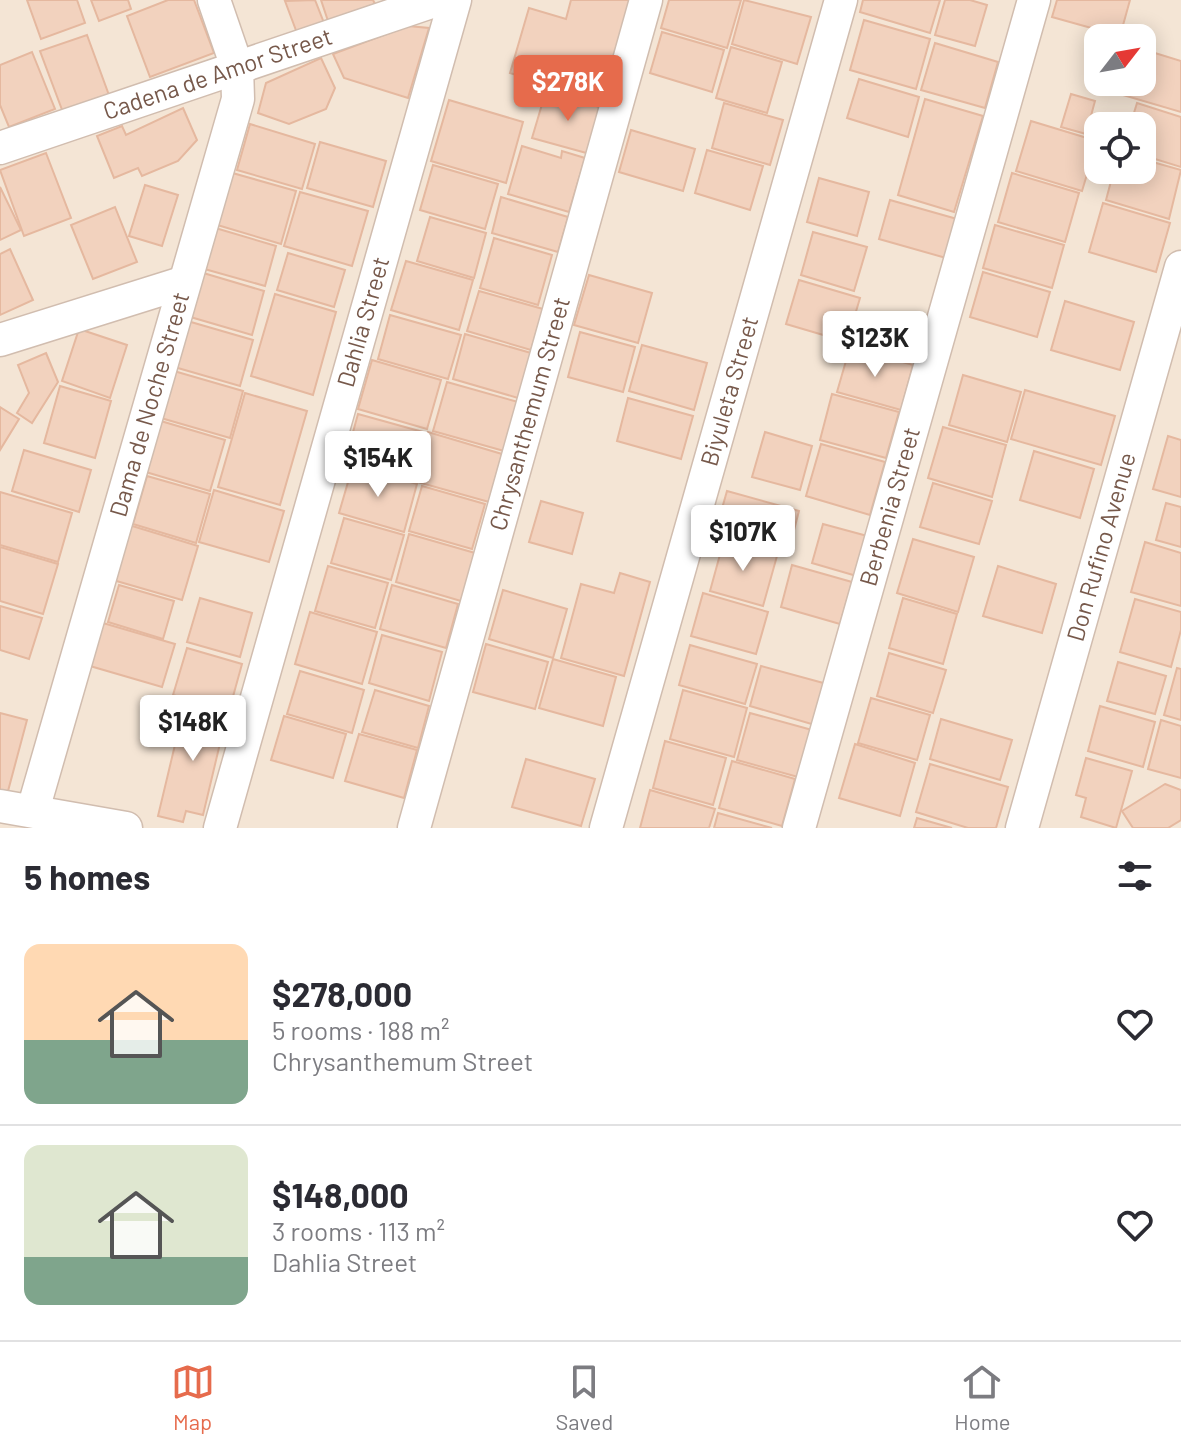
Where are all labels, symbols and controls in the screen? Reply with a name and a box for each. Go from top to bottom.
street label: Cadena de Amor Street [99,21,336,125]
north arrow [1084,24,1156,96]
map controls [1084,24,1156,184]
pin: $278K [512,55,624,123]
text: $278K [532,65,604,96]
button: locate [1084,112,1156,184]
street label: Dahlia Street [330,253,394,390]
street label: Dama de Noche Street [102,288,195,520]
street label: Chrysanthemum Street [482,293,575,534]
pin: $123K [819,311,931,379]
street label: Biyuleta Street [693,312,764,469]
text: $123K [841,321,909,352]
street label: Berbenia Street [852,423,925,589]
pin: $154K [322,431,434,499]
text: $154K [343,441,413,472]
street label: Don Rufino Avenue [1060,449,1141,644]
pin: $107K [687,505,799,573]
text: $107K [709,515,777,546]
pin: $148K [137,695,249,763]
text: $148K [158,705,228,736]
icon: filters [1113,854,1157,898]
text: 5 homes [24,856,150,897]
text: $278,000 [272,973,412,1014]
icon: home [88,976,184,1072]
icon: heart [1113,1002,1157,1046]
text: 5 rooms · 188 m² [272,1014,449,1045]
text: Chrysanthemum Street [272,1045,533,1076]
text: $148,000 [272,1174,409,1215]
icon: home [88,1177,184,1273]
icon: heart [1113,1203,1157,1247]
text: 3 rooms · 113 m² [272,1215,445,1246]
text: Dahlia Street [272,1246,417,1277]
tab: Map [171,1360,215,1434]
tab: Saved [556,1360,613,1434]
tab: Home [954,1360,1010,1434]

